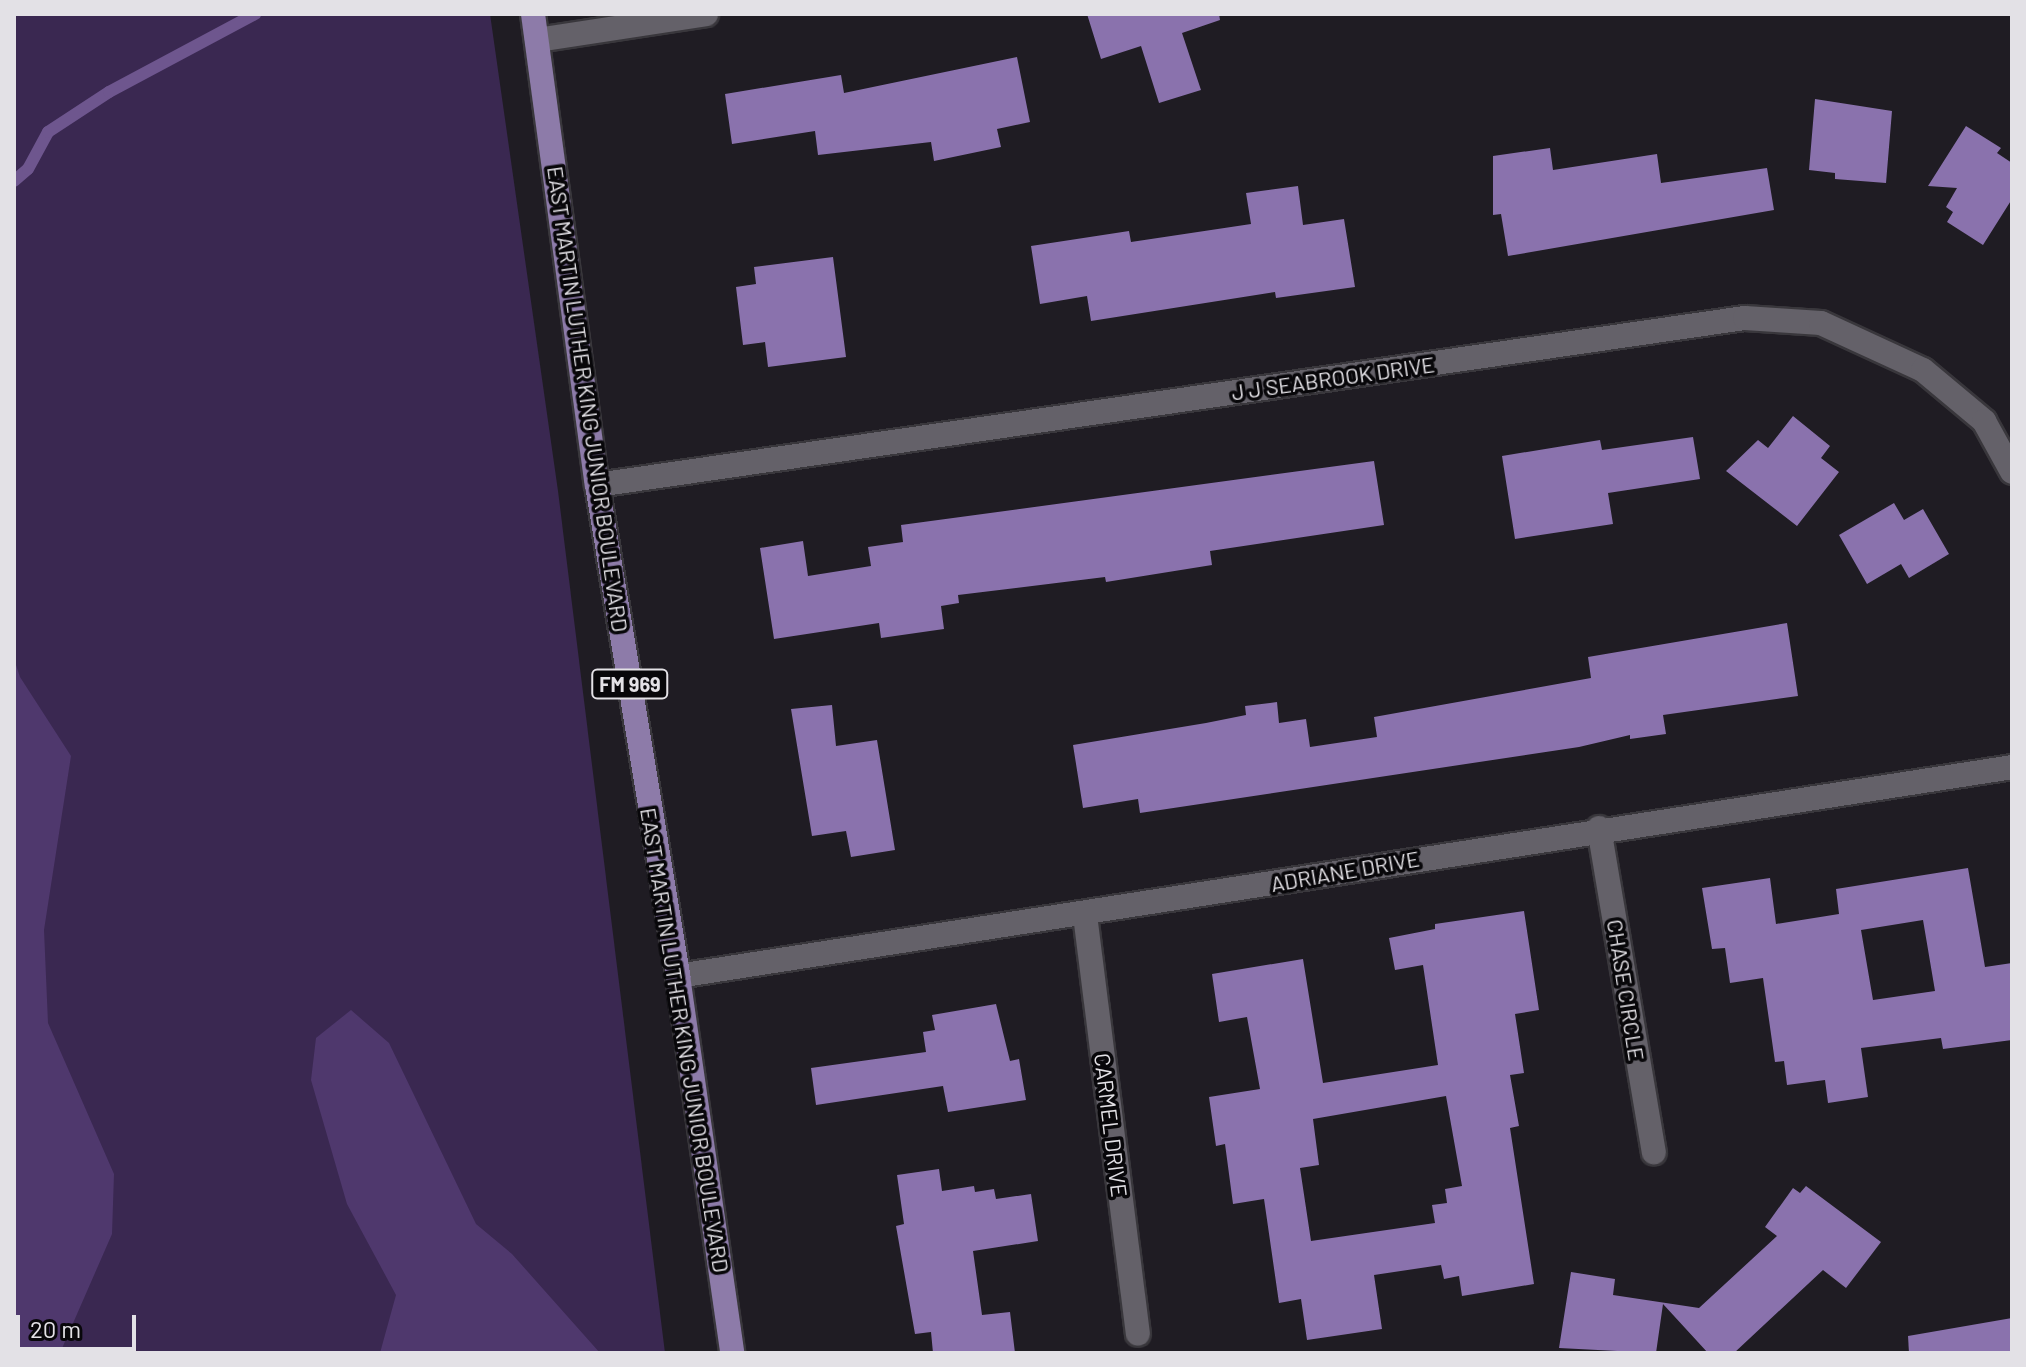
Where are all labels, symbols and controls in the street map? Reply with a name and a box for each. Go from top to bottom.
street label: EAST MARTIN LUTHER KING JUNIOR BOULEVARD [542,164,634,634]
street label: J J SEABROOK DRIVE [1230,351,1436,405]
road number: FM 969 [590,668,670,700]
street label: EAST MARTIN LUTHER KING JUNIOR BOULEVARD [635,806,735,1274]
street label: ADRIANE DRIVE [1269,845,1421,897]
street label: CHASE CIRCLE [1602,917,1650,1063]
street label: CARMEL DRIVE [1089,1052,1133,1198]
scale bar [20,1299,140,1349]
text: 20 m [30,1314,81,1343]

